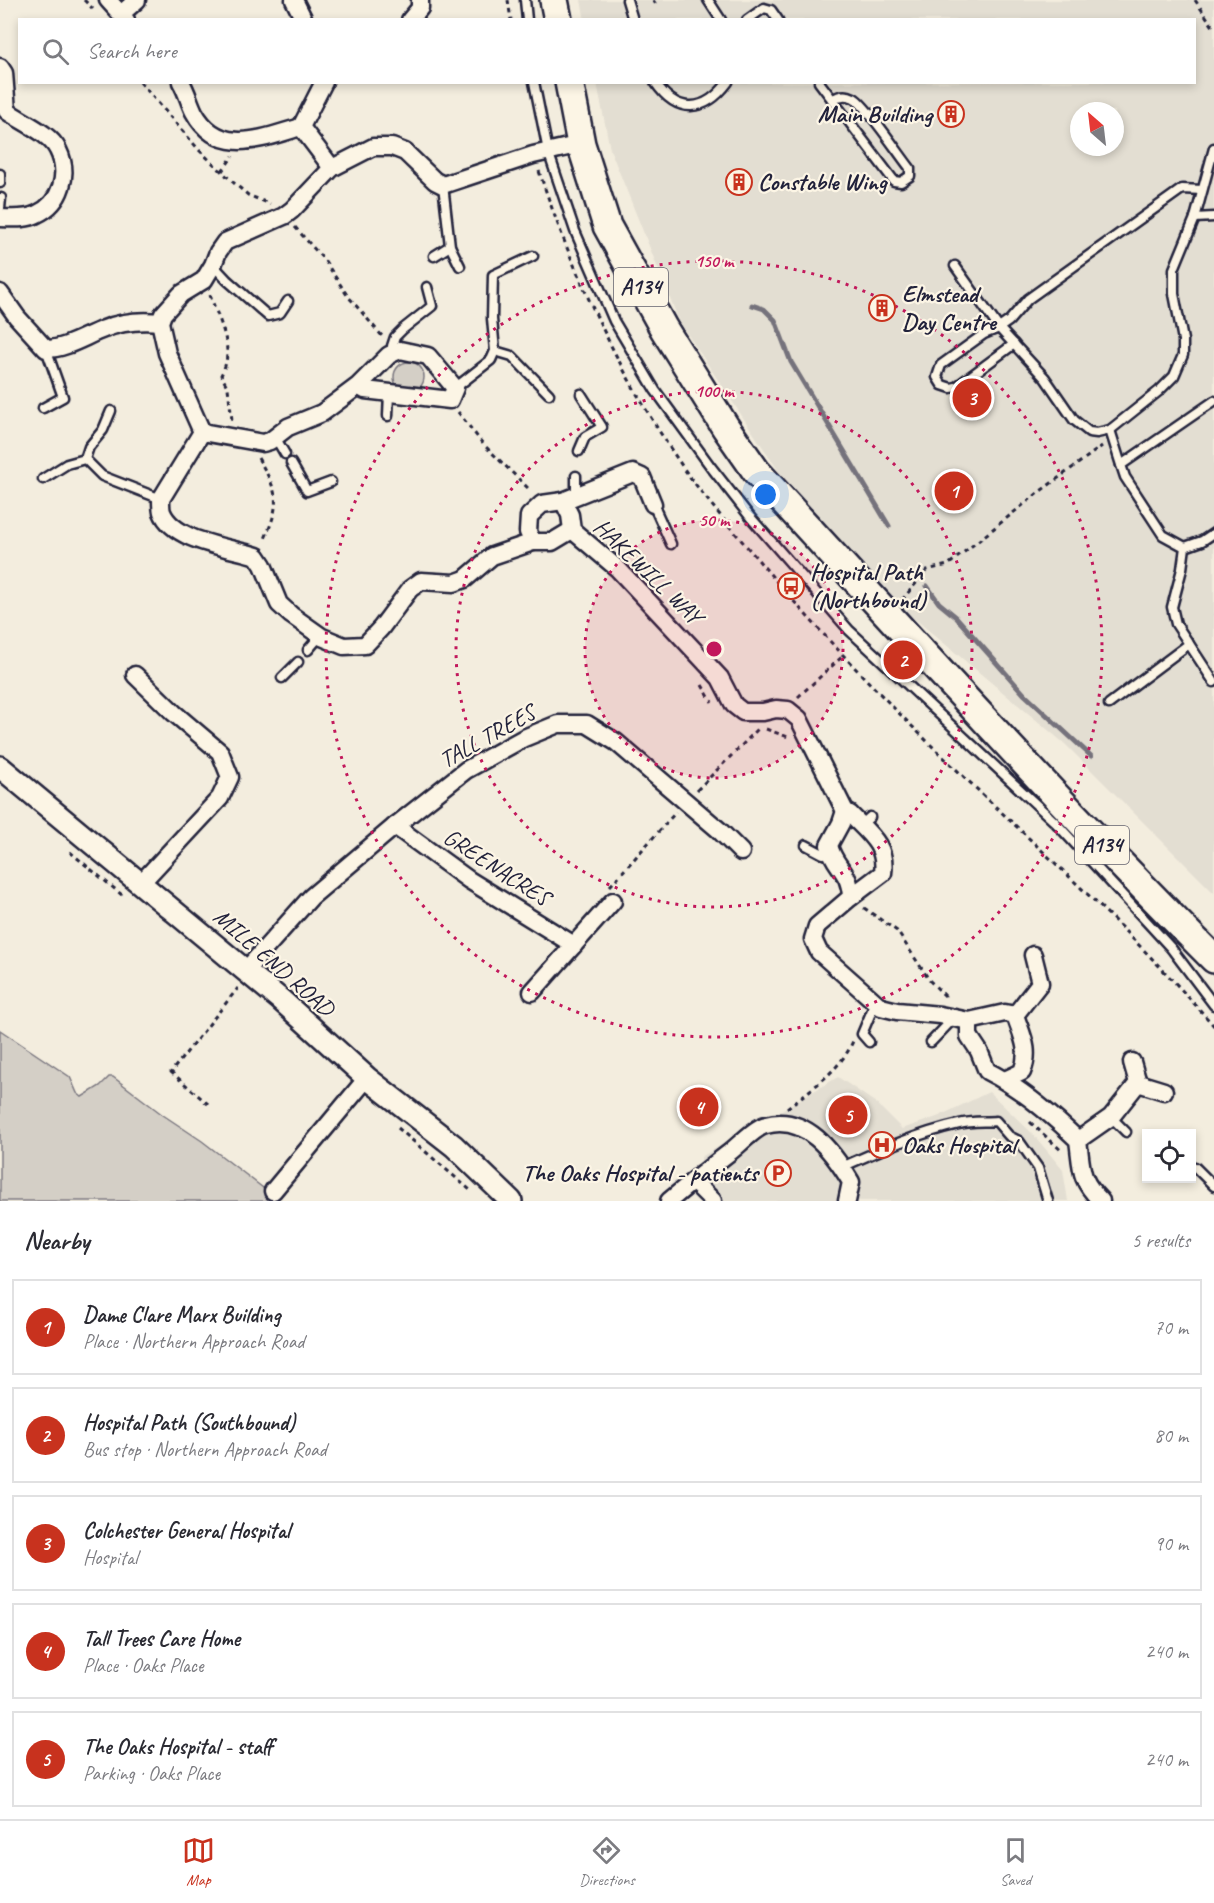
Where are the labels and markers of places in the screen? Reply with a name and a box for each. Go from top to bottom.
place label: Main Building [818,99,934,129]
building icon: Main Building [936,99,966,129]
building icon: Constable Wing [724,167,754,197]
place label: Constable Wing [758,167,889,197]
place label: Elmstead Day Centre [902,279,998,337]
building icon: Elmstead Day Centre [867,293,897,323]
pin: 3 [952,376,992,420]
pin: 1 [934,468,974,514]
place label: Hospital Path (Northbound) [810,557,928,615]
bus stop icon: Hospital Path (Northbound) [776,571,806,601]
pin: 2 [884,638,922,682]
centre of rings [704,639,724,659]
pin: 4 [680,1084,718,1130]
pin: 5 [828,1092,868,1138]
hospital icon: Oaks Hospital [867,1130,897,1160]
place label: Oaks Hospital [902,1130,1020,1160]
place label: The Oaks Hospital - patients [522,1158,761,1188]
parking icon: The Oaks Hospital - patients [763,1158,793,1188]

